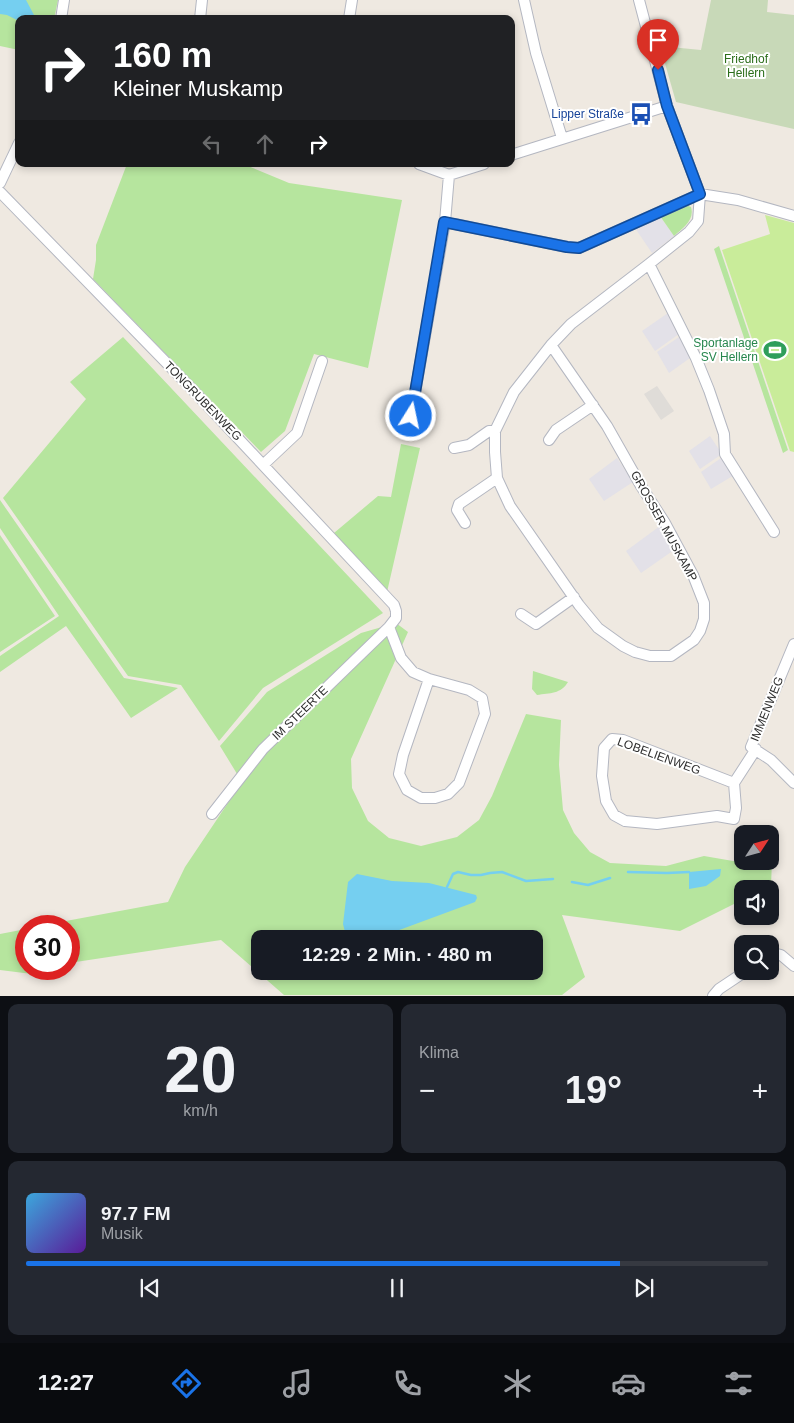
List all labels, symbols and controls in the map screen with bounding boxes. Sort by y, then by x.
pin [637,19,679,70]
icon: arrive [644,26,672,54]
icon: right [30,35,95,100]
text: 160 m [113,35,212,74]
park label: Friedhof Hellern [724,52,769,80]
text: Kleiner Muskamp [113,76,283,101]
bus stop icon: Lipper Straße [628,101,654,127]
place label: Lipper Straße [551,107,624,121]
icon: left [198,130,226,158]
icon: ahead [251,130,279,158]
icon: right [304,130,332,158]
place label: Sportanlage SV Hellern [693,336,758,364]
sports icon: Sportanlage SV Hellern [762,337,788,363]
street label: TONGRUBENWEG [161,358,245,444]
position arrow [384,389,436,441]
street label: GROSSER MUSKAMP [628,468,700,584]
street label: IMMENWEG [748,675,786,743]
street label: IM STEERTE [269,683,331,743]
street label: LOBELIENWEG [616,734,702,778]
north arrow [734,825,779,870]
map controls [734,825,779,980]
button: sound [734,880,779,925]
speed limit sign: 30 [15,915,80,980]
button: search [734,935,779,980]
text: 12:29 · 2 Min. · 480 m [302,944,492,965]
text: 20 [164,1033,237,1106]
text: Klima [419,1044,459,1061]
text: 19° [565,1069,622,1111]
text: − [419,1075,435,1106]
text: + [752,1075,768,1106]
text: km/h [183,1102,218,1119]
text: 97.7 FM [101,1203,171,1224]
text: Musik [101,1225,143,1242]
icon: previous [136,1274,164,1302]
icon: pause [383,1274,411,1302]
icon: next [630,1274,658,1302]
icon: directions [169,1366,204,1401]
icon: music [280,1366,315,1401]
icon: phone [390,1366,425,1401]
icon: climate [500,1366,535,1401]
icon: car [611,1366,646,1401]
icon: filters [721,1366,756,1401]
text: 12:27 [38,1370,94,1395]

